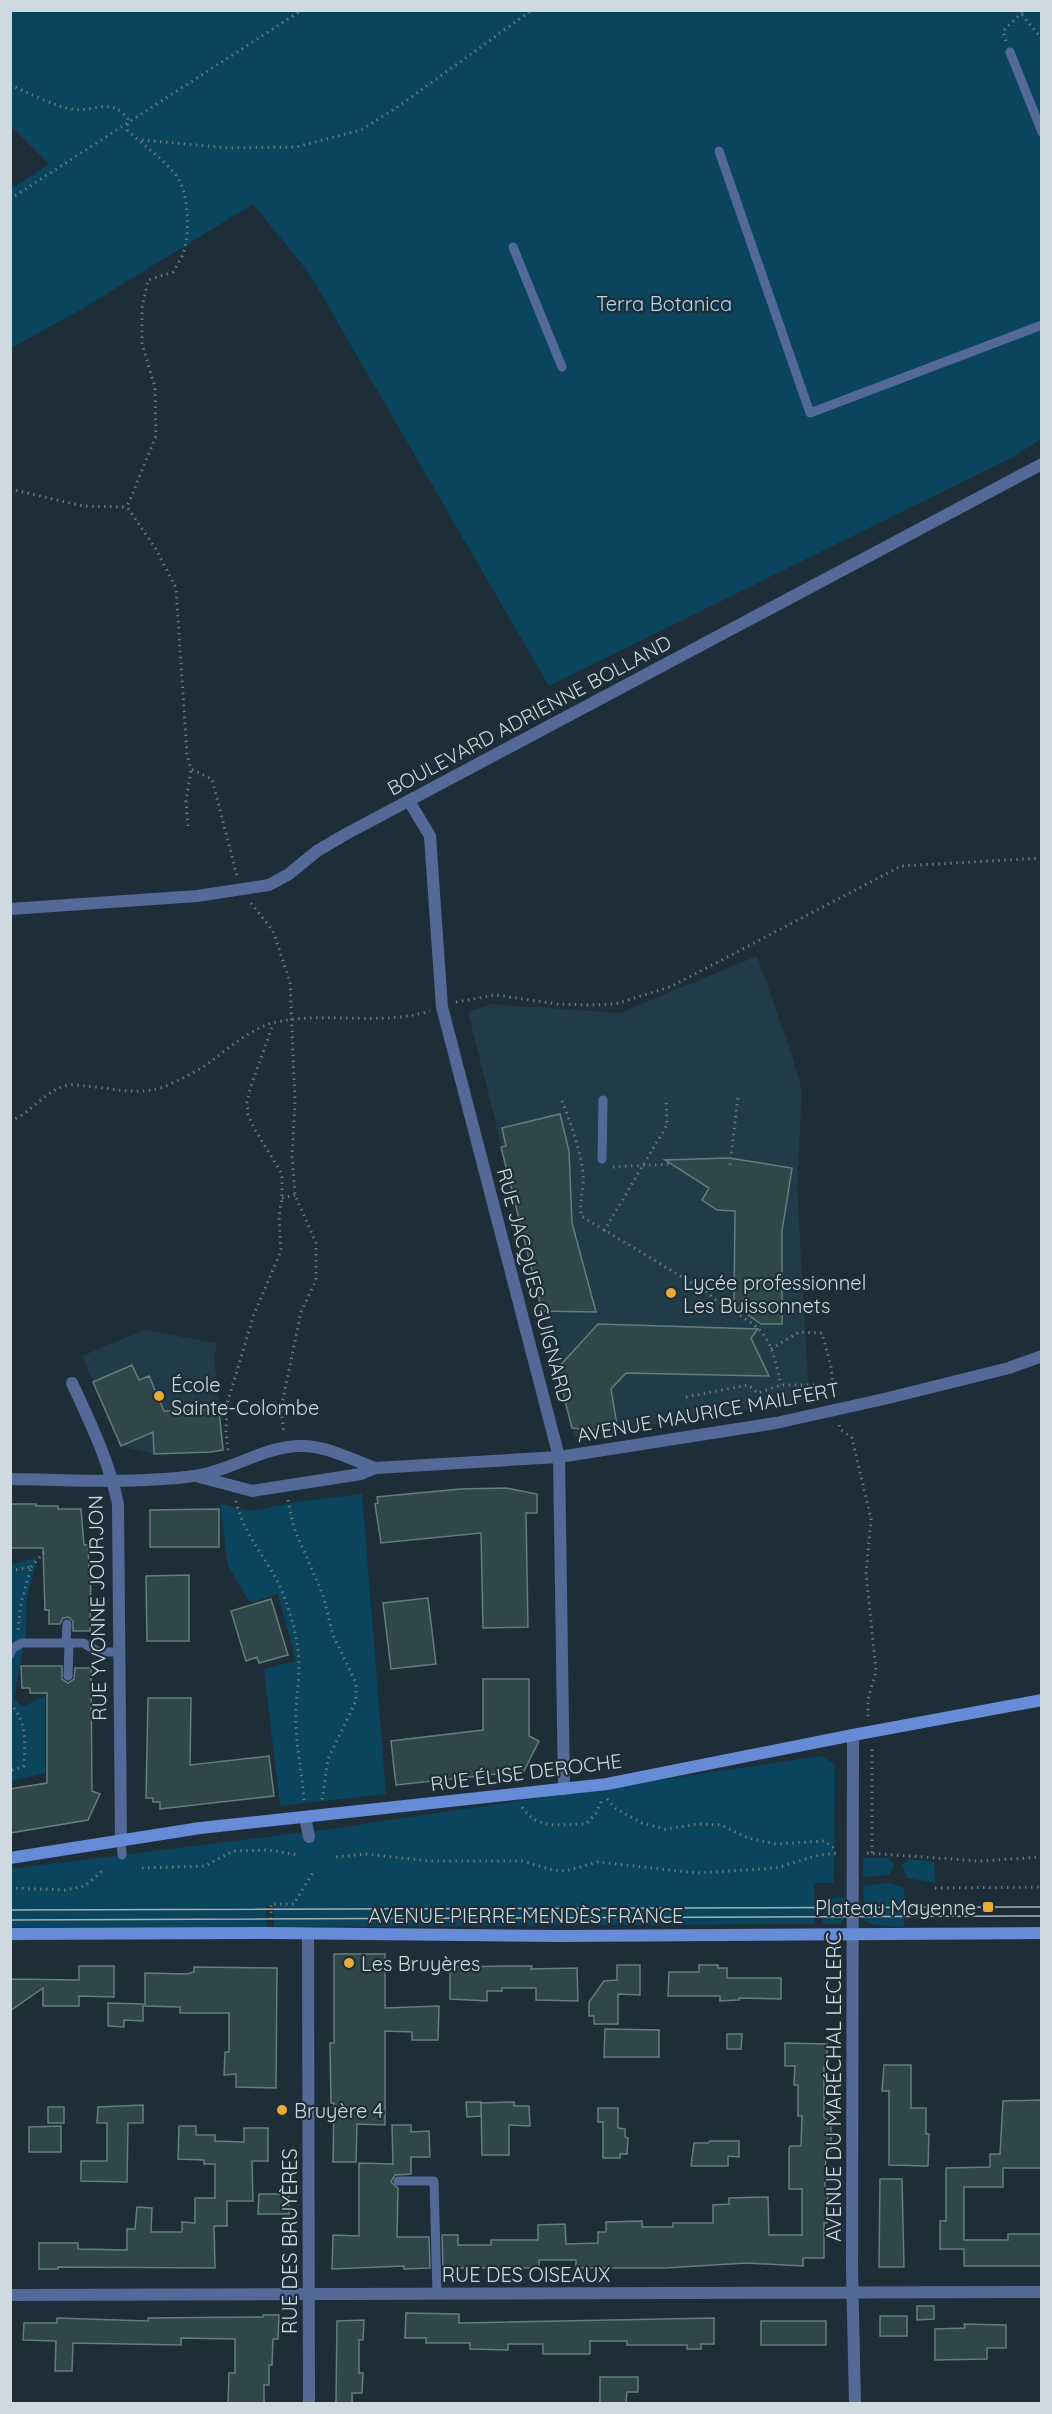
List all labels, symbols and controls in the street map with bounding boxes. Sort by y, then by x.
park label: Terra Botanica [596,291,732,316]
street label: BOULEVARD ADRIENNE BOLLAND [383,629,675,801]
street label: RUE JACQUES GUIGNARD [492,1165,578,1405]
place label: Lycée professionnel Les Buissonnets [683,1270,866,1318]
marker: Lycée professionnel Les Buissonnets [664,1286,678,1300]
place label: École Sainte-Colombe [171,1372,319,1420]
street label: AVENUE MAURICE MAILFERT [575,1377,841,1447]
marker: École Sainte-Colombe [152,1389,166,1403]
street label: RUE YVONNE JOURJON [83,1495,111,1721]
street label: RUE ÉLISE DEROCHE [429,1748,623,1796]
place label: Plateau Mayenne [815,1895,976,1920]
marker: Plateau Mayenne [981,1900,995,1914]
street label: AVENUE PIERRE MENDÈS FRANCE [369,1903,683,1928]
street label: AVENUE DU MARÉCHAL LECLERC [821,1932,846,2242]
place label: Les Bruyères [361,1951,480,1976]
marker: Les Bruyères [342,1956,356,1970]
place label: Bruyère 4 [294,2098,383,2123]
marker: Bruyère 4 [275,2103,289,2117]
street label: RUE DES BRUYÈRES [277,2148,302,2334]
street label: RUE DES OISEAUX [442,2262,610,2287]

